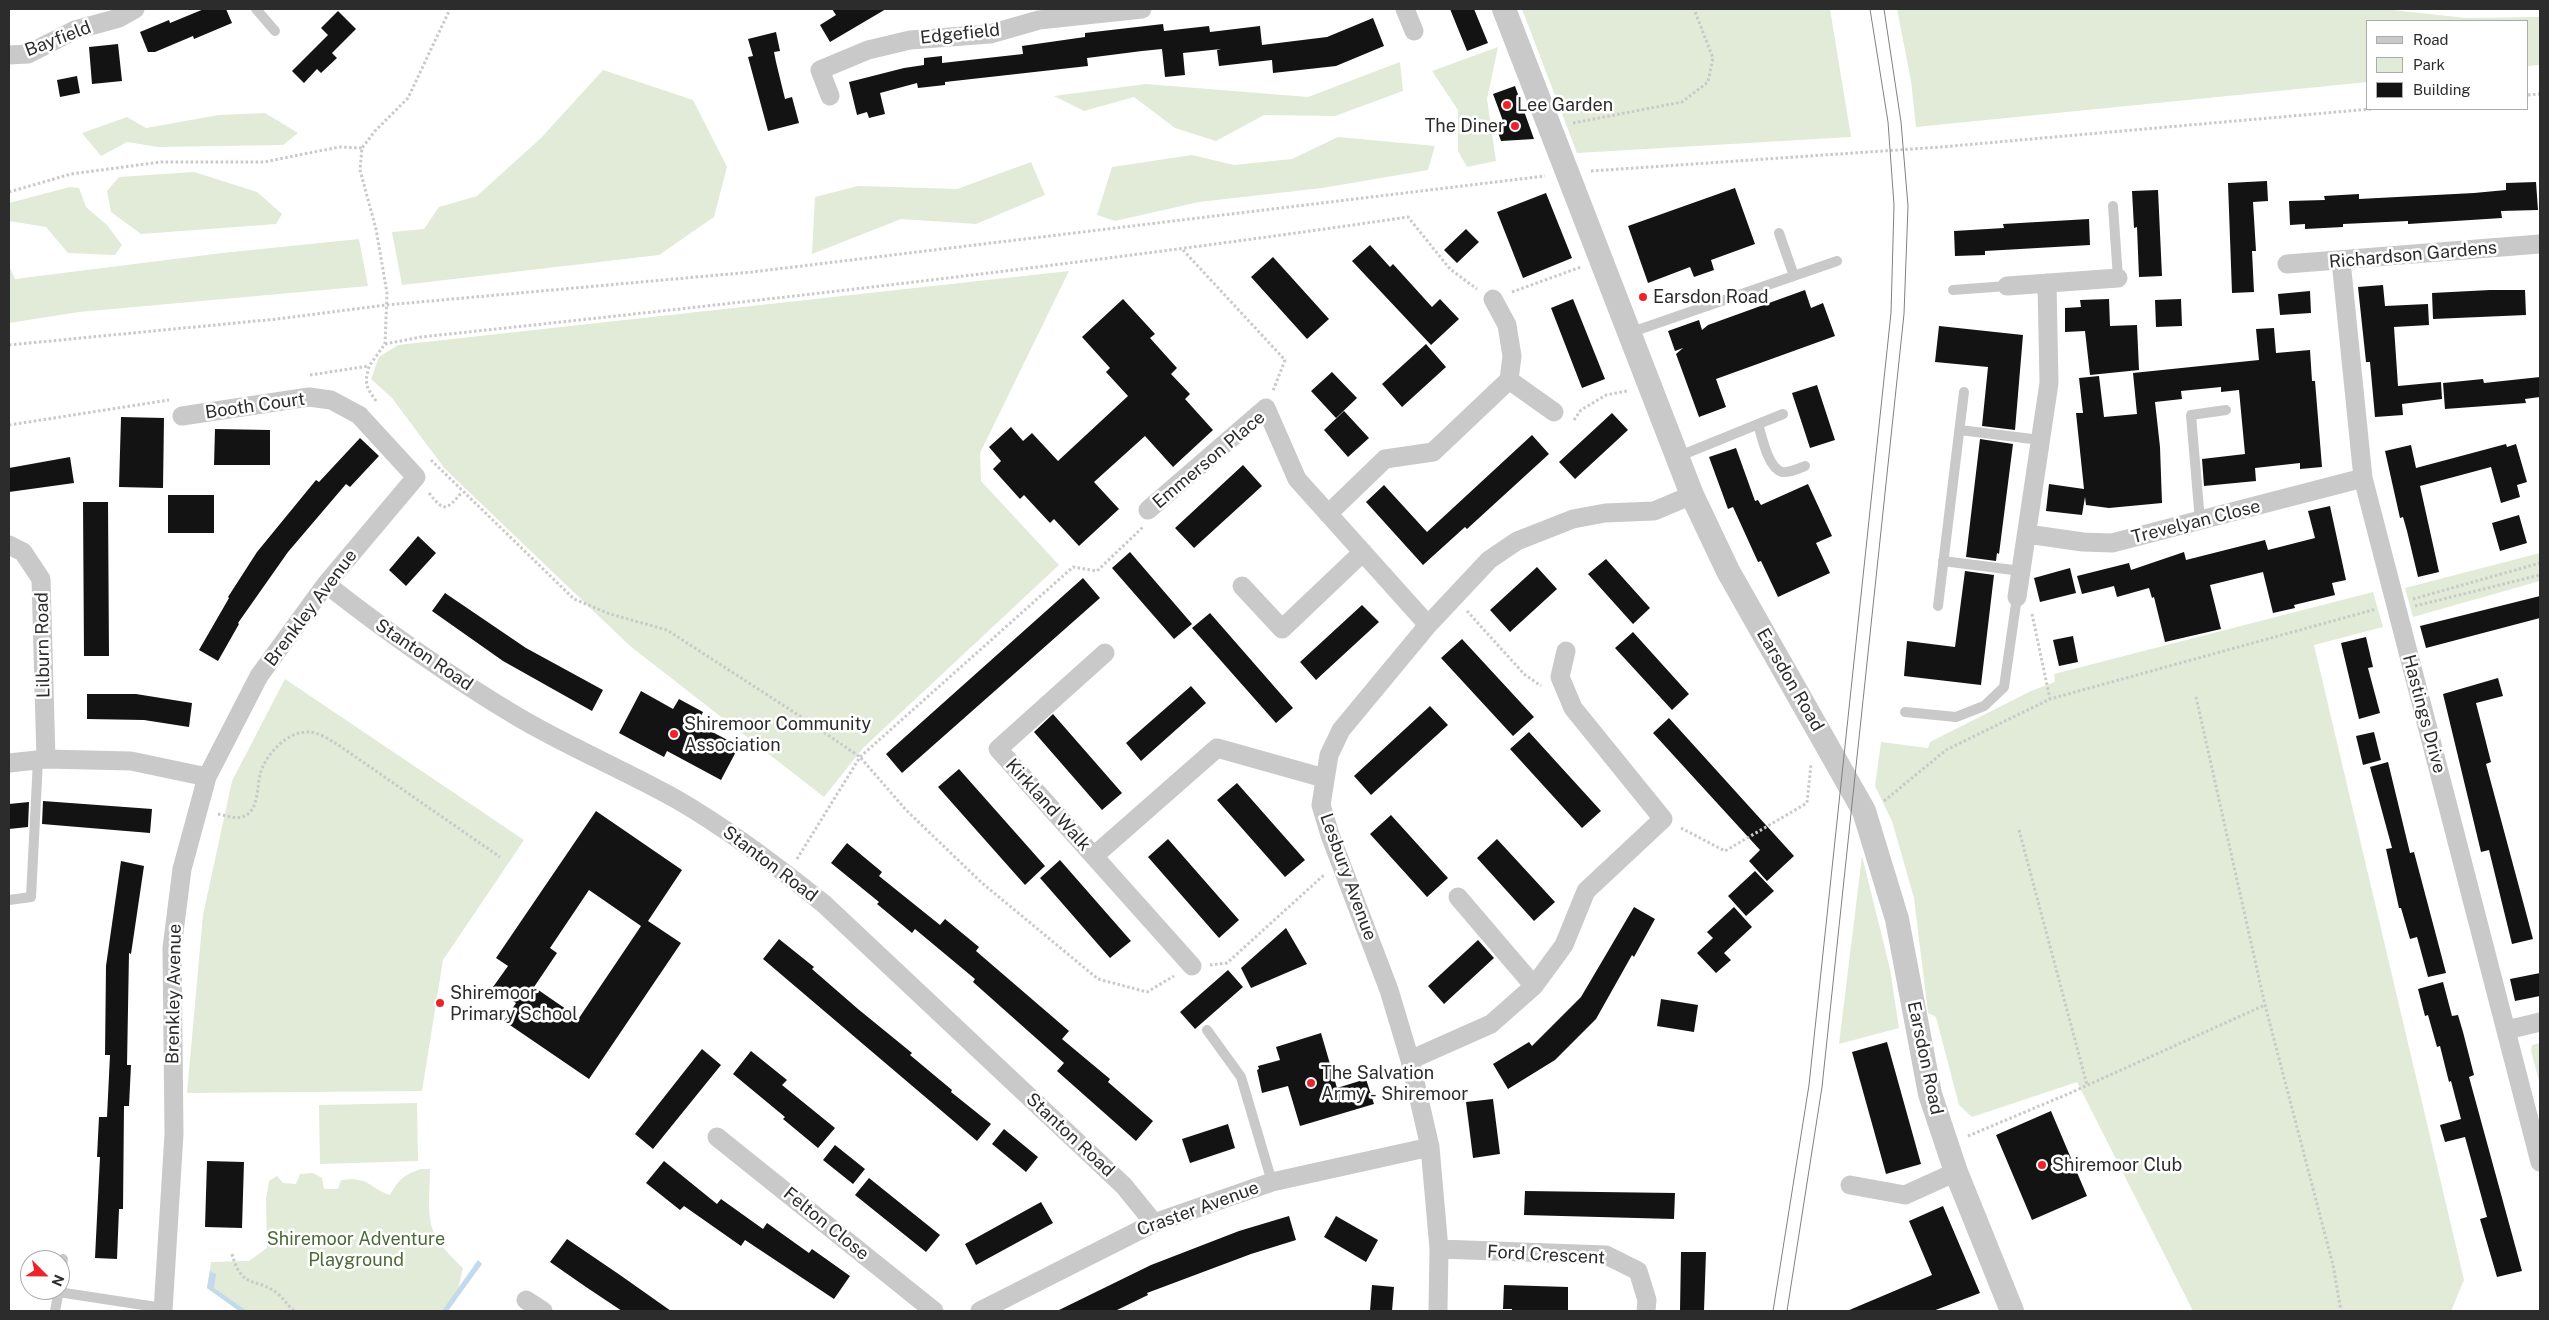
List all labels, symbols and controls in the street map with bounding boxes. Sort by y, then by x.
street label: Bayfield [22,17,94,61]
street label: Edgefield [919,19,1001,49]
legend [2366,20,2529,110]
text: Road [2413,31,2449,48]
text: Park [2413,56,2445,73]
text: Building [2413,81,2471,98]
place label: Lee Garden [1517,94,1613,116]
marker: Lee Garden [1501,99,1513,111]
place label: The Diner [1425,115,1505,137]
marker: The Diner [1509,120,1521,132]
street label: Richardson Gardens [2328,237,2498,273]
place label: Earsdon Road [1653,286,1768,308]
marker: Earsdon Road [1637,291,1649,303]
street label: Booth Court [204,388,306,424]
street label: Emmerson Place [1148,407,1270,513]
street label: Trevelyan Close [2129,496,2263,548]
street label: Brenkley Avenue [260,545,362,671]
street label: Lilburn Road [31,592,55,698]
street label: Stanton Road [371,614,477,696]
street label: Earsdon Road [1752,625,1828,735]
street label: Hastings Drive [2398,652,2450,776]
place label: Shiremoor Community Association [684,713,871,756]
marker: Shiremoor Community Association [668,728,680,740]
street label: Kirkland Walk [1001,754,1095,856]
street label: Lesbury Avenue [1315,811,1381,943]
street label: Stanton Road [718,821,822,907]
street label: Brenkley Avenue [162,924,186,1064]
place label: Shiremoor Primary School [450,982,578,1024]
marker: Shiremoor Primary School [434,997,446,1009]
street label: Earsdon Road [1902,999,1948,1117]
place label: The Salvation Army - Shiremoor [1321,1062,1468,1104]
marker: The Salvation Army - Shiremoor [1305,1077,1317,1089]
street label: Stanton Road [1021,1089,1119,1181]
place label: Shiremoor Club [2052,1154,2182,1176]
marker: Shiremoor Club [2036,1159,2048,1171]
street label: Craster Avenue [1134,1177,1262,1241]
street label: Felton Close [779,1183,873,1265]
park label: Shiremoor Adventure Playground [267,1228,445,1270]
street label: Ford Crescent [1486,1241,1606,1269]
north arrow [20,1250,70,1300]
text: N [48,1272,67,1289]

